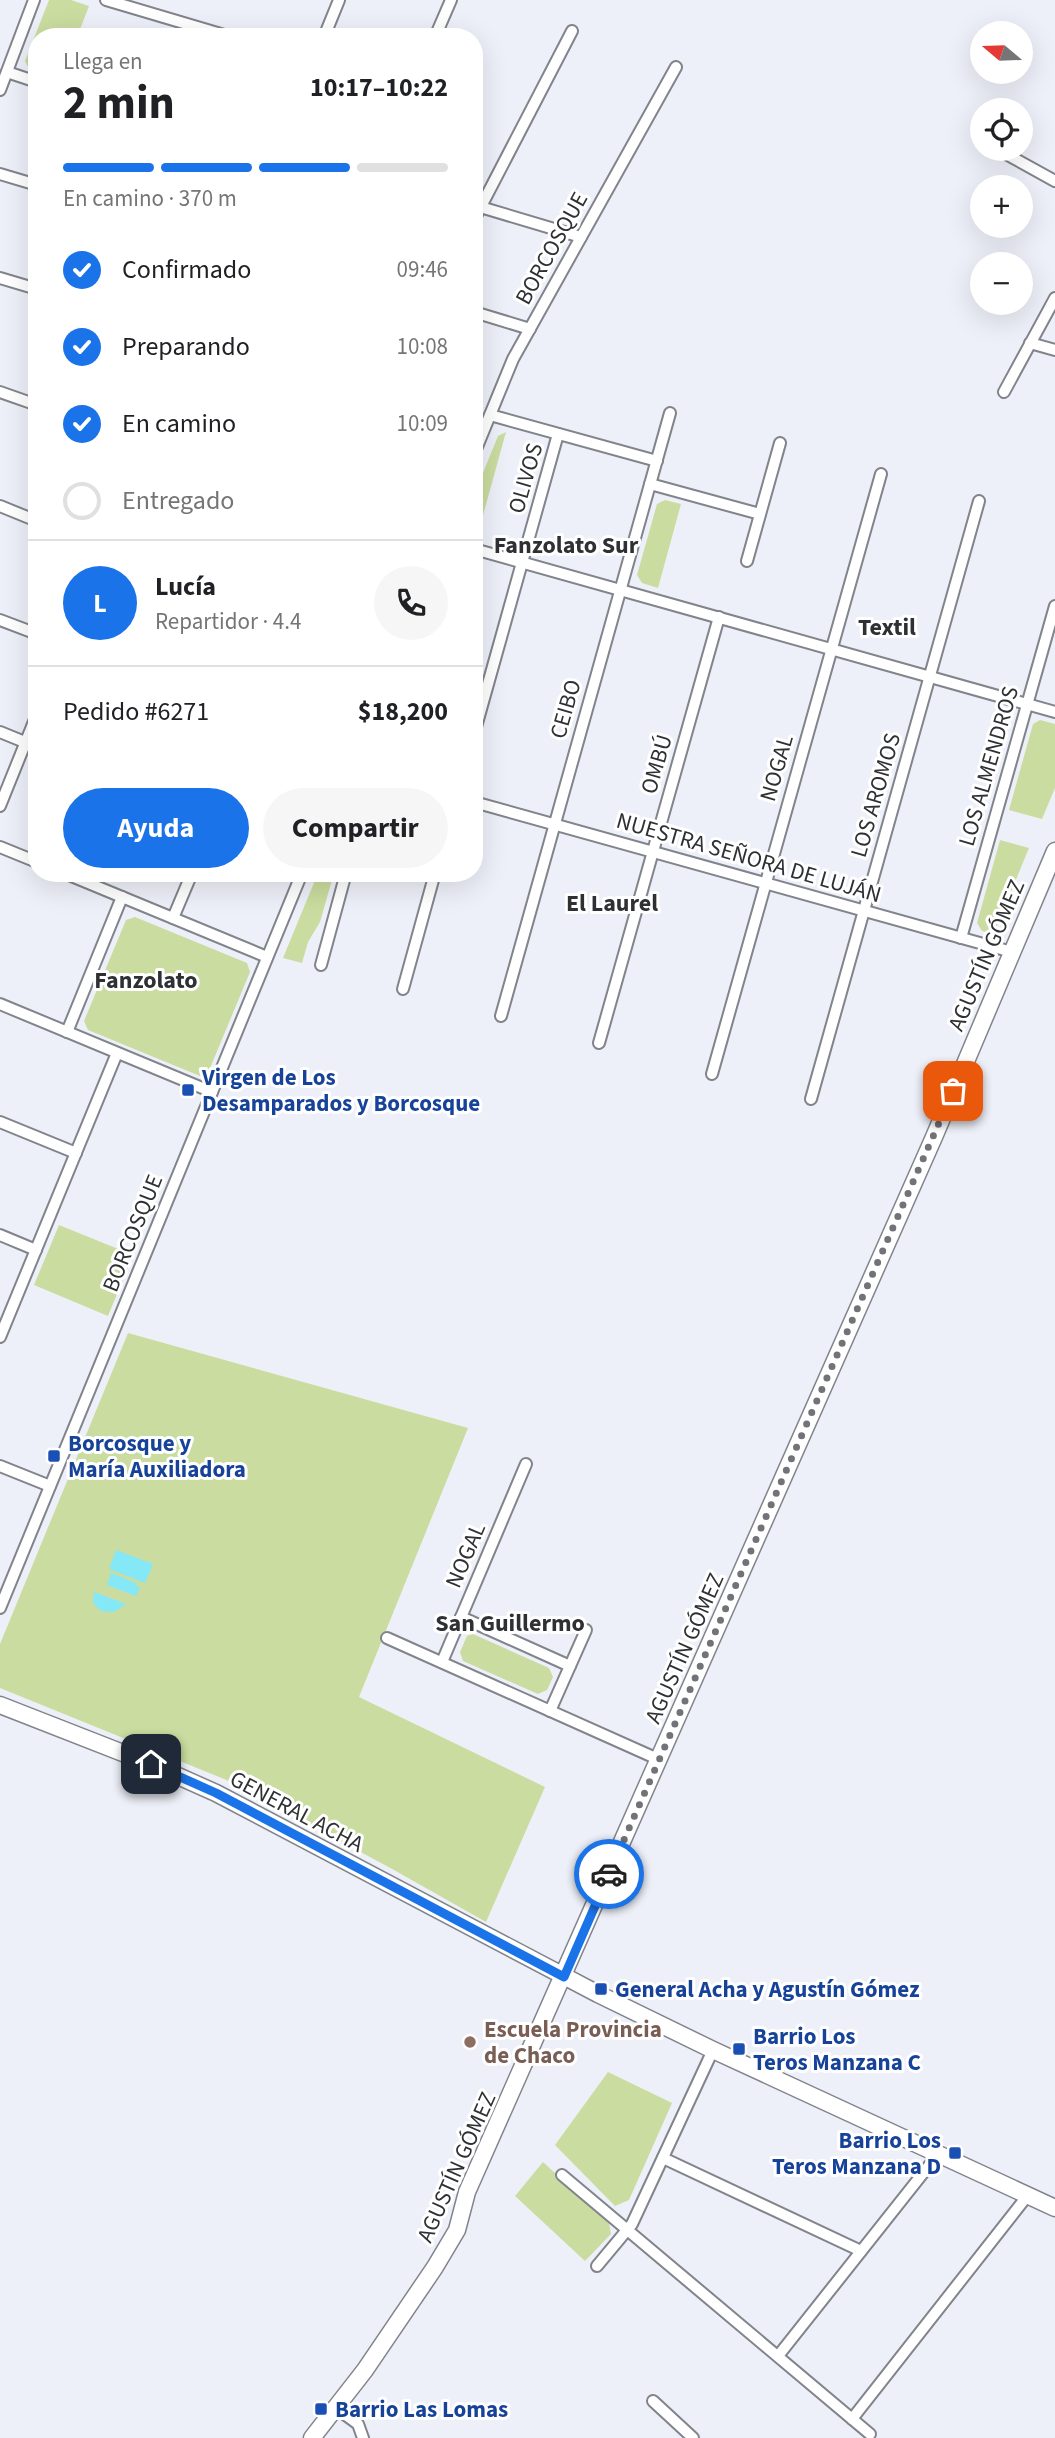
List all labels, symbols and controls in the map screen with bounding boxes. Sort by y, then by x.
north arrow [970,21,1032,84]
map controls [970,21,1033,315]
text: Llega en [63,45,143,78]
text: 10:17–10:22 [310,69,448,106]
text: 2 min [63,71,175,136]
button: locate [970,98,1033,161]
button: + [970,175,1033,238]
text: En camino · 370 m [63,182,237,215]
street label: BORCOSQUE [507,186,596,311]
icon: check [63,251,101,289]
text: Confirmado [122,251,251,288]
button: − [970,252,1033,315]
text: 09:46 [397,253,448,286]
icon: check [63,328,101,366]
text: Preparando [122,328,250,365]
text: 10:08 [397,330,448,363]
icon: check [63,405,101,443]
text: En camino [122,405,236,442]
text: 10:09 [397,407,448,440]
street label: OLIVOS [500,439,551,517]
text: Entregado [122,482,234,519]
district label: Fanzolato Sur [494,528,639,563]
button: phone [374,566,448,640]
text: Lucía [155,568,216,605]
text: L [93,585,107,622]
text: Repartidor · 4.4 [155,605,301,638]
district label: Textil [858,610,916,645]
street label: CEIBO [541,676,590,743]
street label: LOS ALMENDROS [950,682,1027,850]
text: Pedido #6271 [63,693,209,730]
text: $18,200 [358,693,448,730]
street label: LOS AROMOS [842,729,909,861]
street label: OMBÚ [632,731,681,798]
street label: NOGAL [751,731,802,805]
button: Ayuda [63,788,249,868]
button: Compartir [263,788,448,868]
street label: NUESTRA SEÑORA DE LUJÁN [612,804,885,911]
street label: AGUSTÍN GÓMEZ [940,874,1033,1036]
district label: El Laurel [566,886,658,921]
district label: Fanzolato [94,963,198,998]
place label: Virgen de Los Desamparados y Borcosque [201,1061,480,1120]
pin [923,1061,983,1121]
icon: bag [934,1072,972,1110]
marker: Virgen de Los Desamparados y Borcosque [180,1082,196,1098]
street label: BORCOSQUE [94,1169,171,1297]
place label: Borcosque y María Auxiliadora [68,1427,246,1486]
marker: Borcosque y María Auxiliadora [46,1448,62,1464]
street label: NOGAL [437,1517,494,1593]
street label: AGUSTÍN GÓMEZ [637,1568,732,1729]
district label: San Guillermo [435,1606,585,1641]
pin [121,1734,181,1794]
icon: home [132,1745,170,1783]
street label: GENERAL ACHA [224,1762,370,1861]
courier [574,1839,644,1909]
icon: car [590,1855,628,1893]
place label: General Acha y Agustín Gómez [615,1973,920,2006]
marker: General Acha y Agustín Gómez [593,1981,609,1997]
place label: Escuela Provincia de Chaco [484,2013,662,2072]
place label: Barrio Los Teros Manzana C [753,2020,921,2079]
marker: Escuela Provincia de Chaco [462,2034,478,2050]
marker: Barrio Los Teros Manzana C [731,2041,747,2057]
street label: AGUSTÍN GÓMEZ [409,2087,504,2248]
place label: Barrio Los Teros Manzana D [772,2124,941,2183]
marker: Barrio Los Teros Manzana D [947,2145,963,2161]
place label: Barrio Las Lomas [335,2393,508,2426]
marker: Barrio Las Lomas [313,2401,329,2417]

